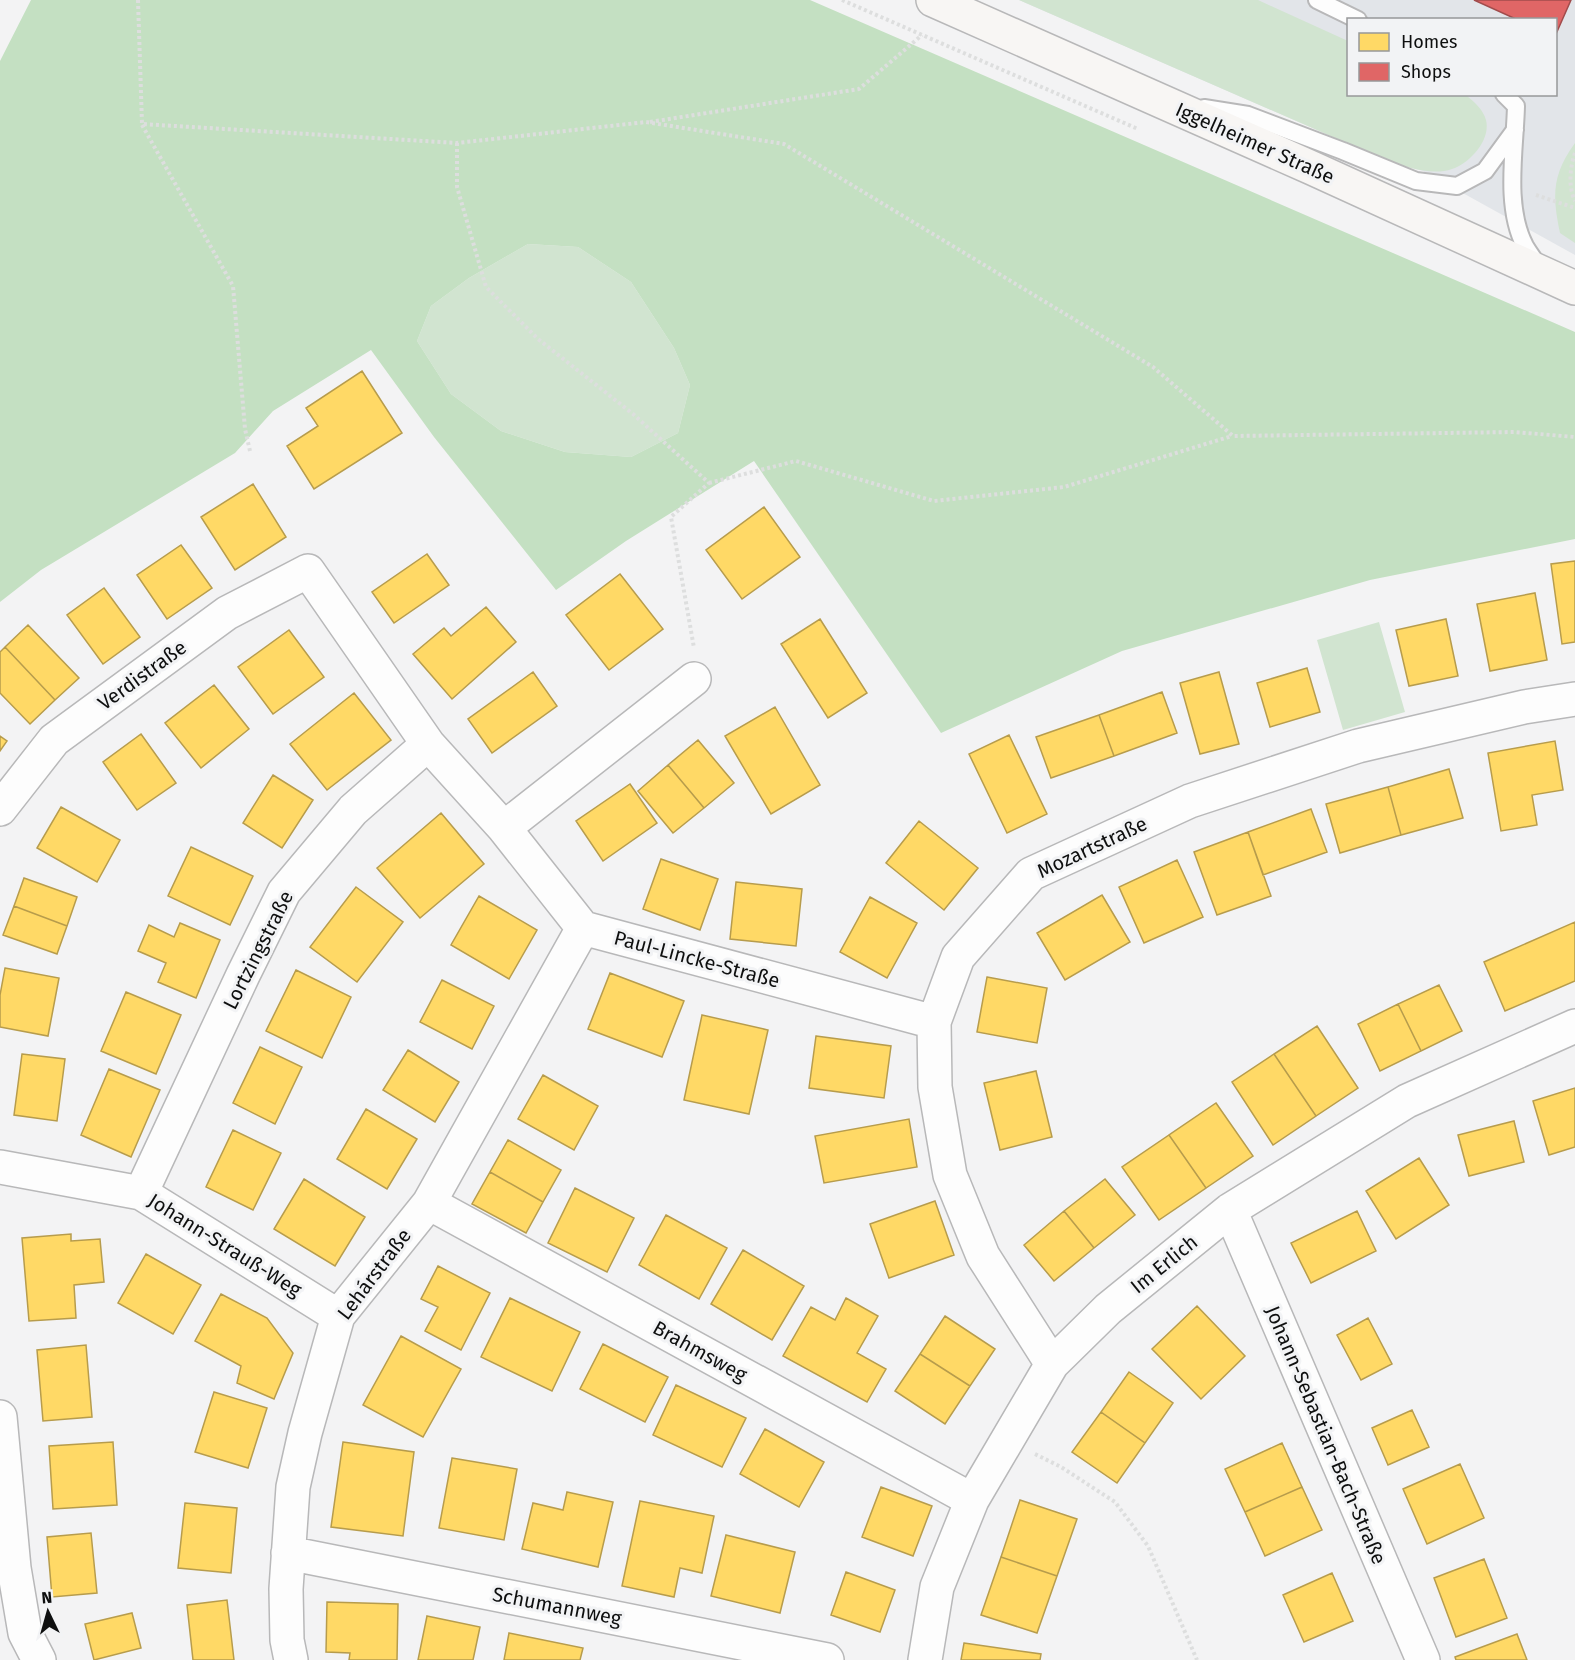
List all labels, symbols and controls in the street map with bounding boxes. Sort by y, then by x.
legend [1347,18,1557,96]
text: Homes [1401,31,1457,53]
text: Shops [1401,61,1451,83]
street label: Iggelheimer Straße [1172,97,1338,189]
street label: Verdistraße [93,635,191,715]
street label: Mozartstraße [1033,811,1151,883]
street label: Lortzingstraße [218,887,298,1013]
street label: Paul-Lincke-Straße [611,925,783,993]
street label: Johann-Strauß-Weg [144,1188,307,1302]
street label: Lehárstraße [332,1224,416,1324]
street label: Im Erlich [1126,1230,1202,1298]
street label: Johann-Sebastian-Bach-Straße [1261,1302,1391,1568]
street label: Brahmsweg [649,1315,752,1387]
north arrow [18,1582,78,1642]
street label: Schumannweg [490,1582,624,1630]
text: N [41,1588,53,1607]

